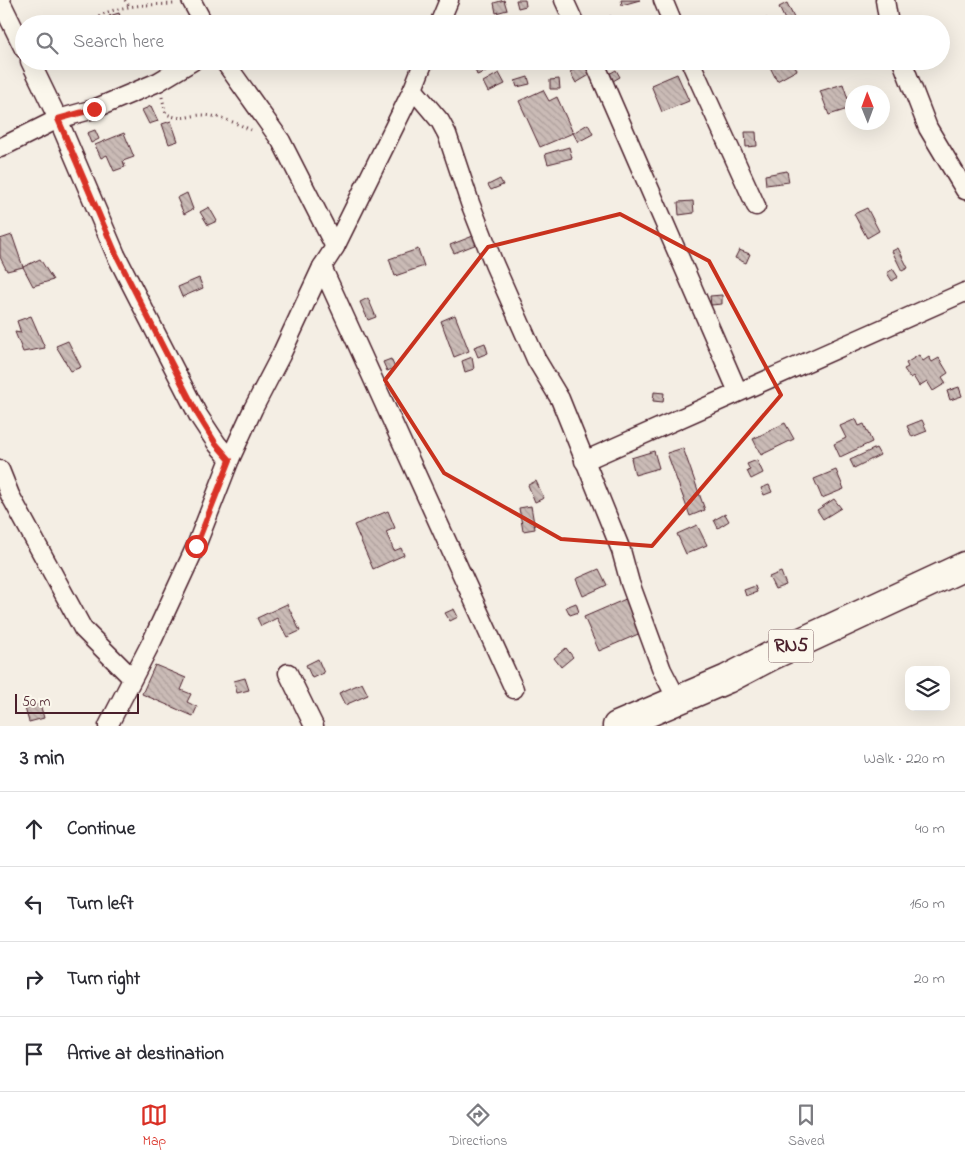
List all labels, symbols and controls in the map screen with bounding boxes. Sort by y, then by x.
search box [15,15,950,70]
icon: search [33,29,61,57]
text: Search here [73,29,164,56]
north arrow [845,85,890,130]
route end [83,98,106,121]
route start [185,535,208,558]
road number: RN5 [768,630,814,662]
map controls [905,666,950,711]
button: layers [905,666,950,711]
scale bar [15,691,139,714]
text: 50 m [22,692,50,713]
text: 3 min [20,744,64,774]
text: Walk · 220 m [864,747,945,771]
icon: ahead [20,815,48,843]
text: Continue [67,816,135,843]
text: 40 m [915,817,945,841]
icon: left [20,890,48,918]
text: Turn left [67,891,134,918]
text: 160 m [910,892,945,916]
icon: right [20,965,48,993]
text: Turn right [67,966,140,993]
text: 20 m [914,967,945,991]
icon: arrive [20,1040,48,1068]
text: Arrive at destination [67,1041,224,1068]
tab: Map [140,1101,168,1152]
tab: Directions [449,1101,507,1152]
tab: Saved [788,1101,825,1152]

